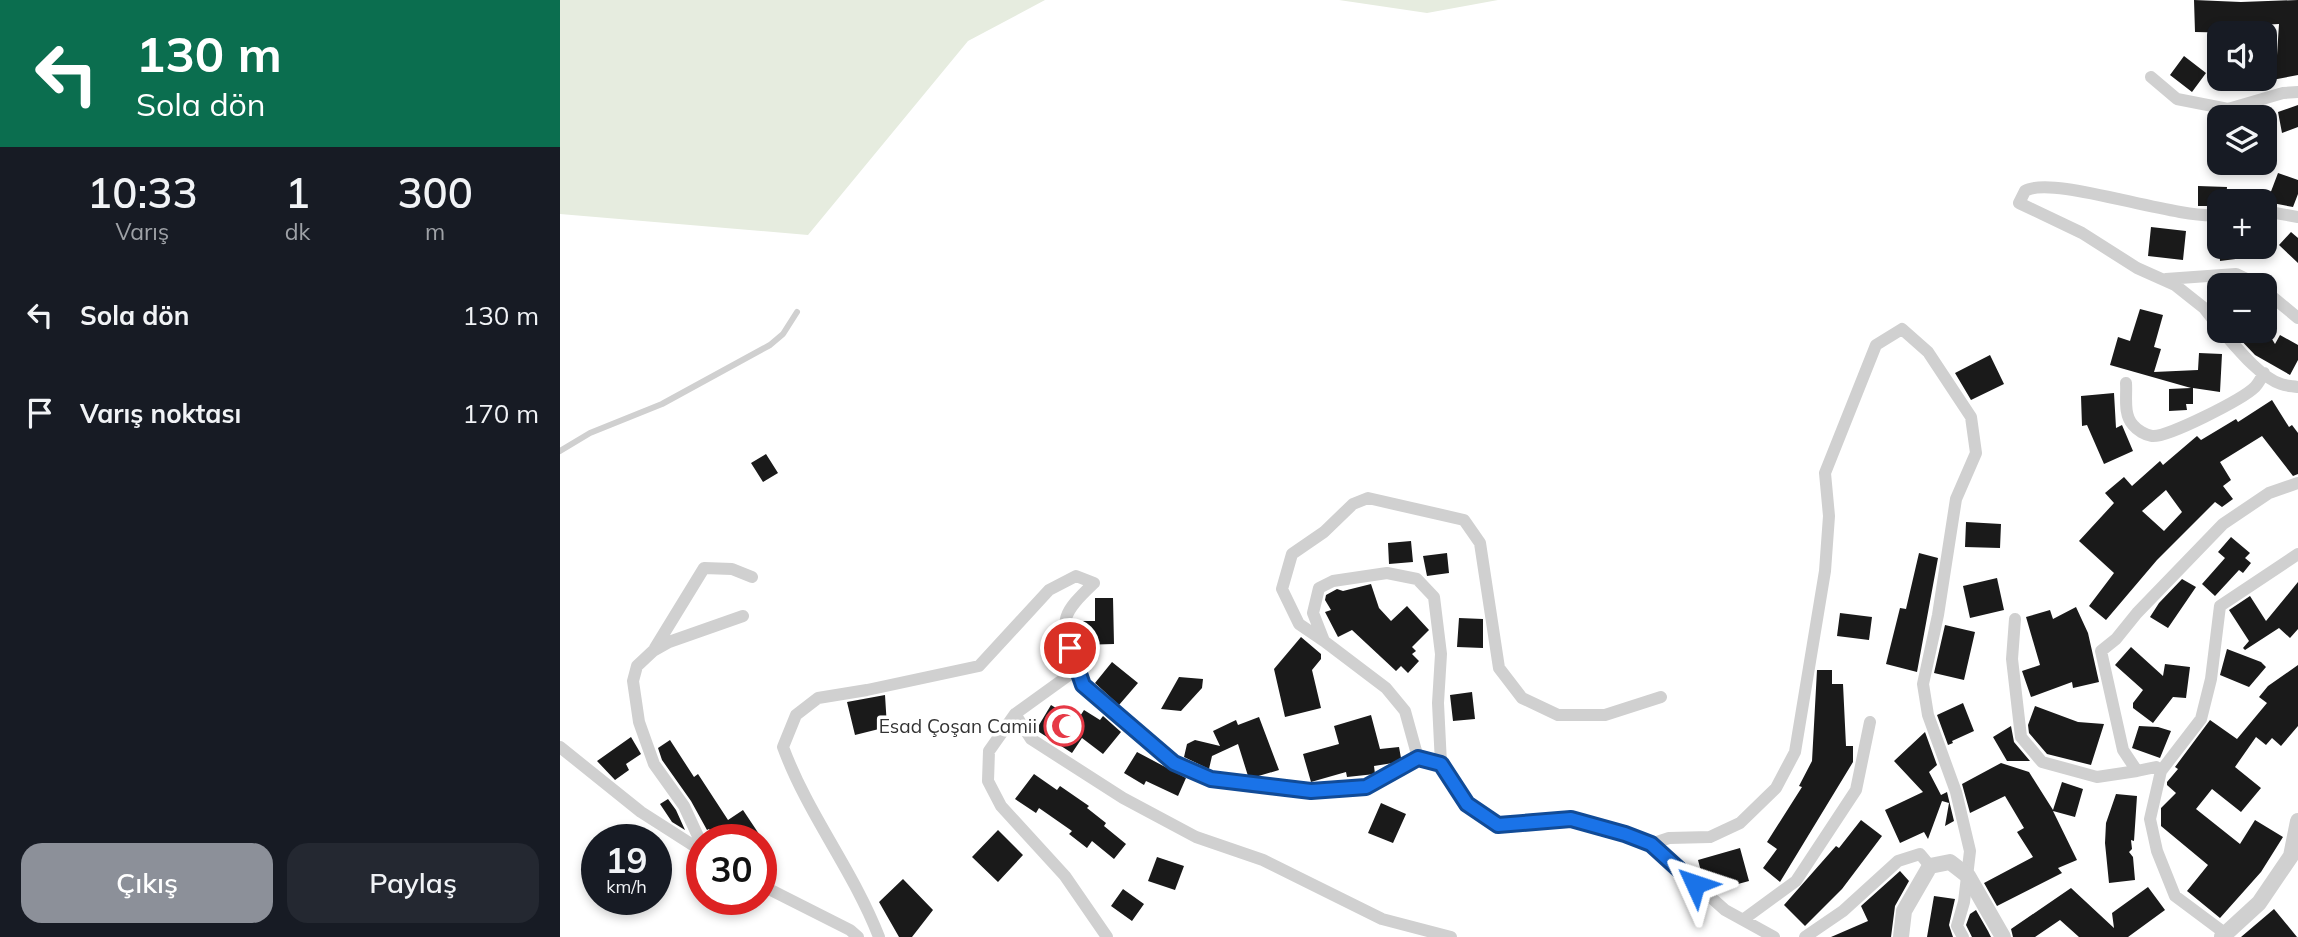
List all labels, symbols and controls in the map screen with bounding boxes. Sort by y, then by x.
map controls [2207,21,2277,343]
button: sound [2207,21,2277,91]
text: 130 m [136,23,282,84]
icon: left [21,28,112,119]
text: Sola dön [136,84,266,124]
button: layers [2207,105,2277,175]
text: 10:33 [87,166,198,219]
text: 1 [285,166,310,219]
text: 300 [397,166,473,219]
button: + [2207,189,2277,259]
text: Varış [115,217,169,246]
text: dk [285,217,310,246]
text: m [425,217,445,246]
button: − [2207,273,2277,343]
icon: left [21,296,59,334]
text: Sola dön [80,299,189,332]
text: 130 m [463,299,539,332]
icon: arrive [21,394,59,432]
text: Varış noktası [80,397,241,430]
text: 170 m [463,397,539,430]
pin [1040,618,1100,678]
icon: arrive [1051,629,1089,667]
mosque icon: Esad Çoşan Camii [1043,705,1085,747]
place label: Esad Çoşan Camii [879,714,1037,738]
speed limit sign: 30 [686,824,777,915]
text: 19 [605,838,648,882]
button: Çıkış [21,843,273,923]
button: Paylaş [287,843,539,923]
position arrow [1658,847,1732,921]
text: km/h [606,875,647,898]

